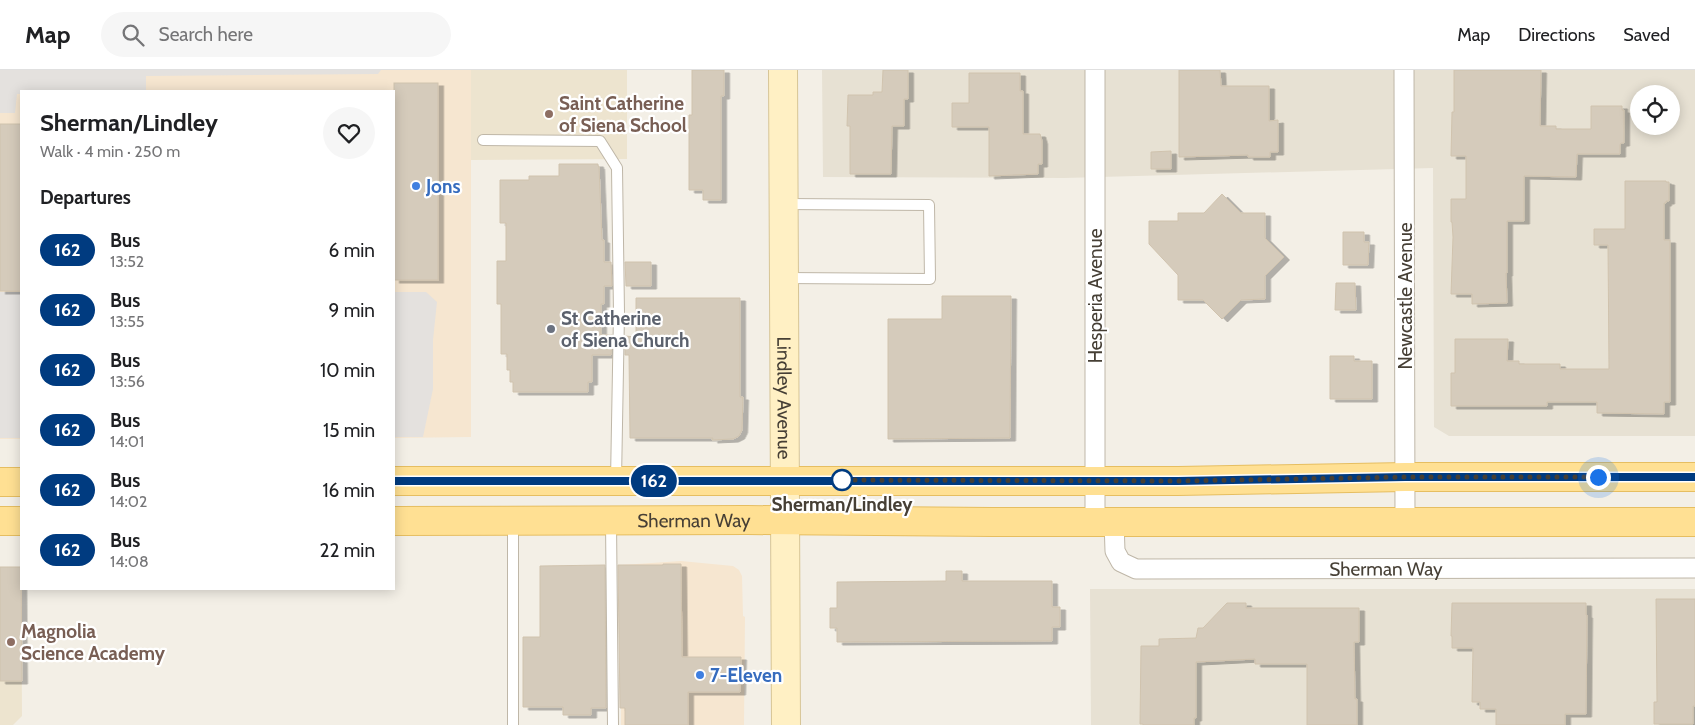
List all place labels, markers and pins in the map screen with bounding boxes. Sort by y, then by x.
place label: Saint Catherine of Siena School [559,92,687,137]
marker: Saint Catherine of Siena School [543,108,555,120]
place label: Jons [425,175,460,198]
marker: Jons [410,180,422,192]
place label: St Catherine of Siena Church [561,307,690,352]
marker: St Catherine of Siena Church [545,323,557,335]
marker: Sherman/Lindley [831,469,853,491]
place label: Sherman/Lindley [772,493,913,516]
place label: Magnolia Science Academy [21,620,166,665]
marker: Magnolia Science Academy [5,636,17,648]
place label: 7-Eleven [710,664,782,687]
marker: 7-Eleven [694,669,706,681]

